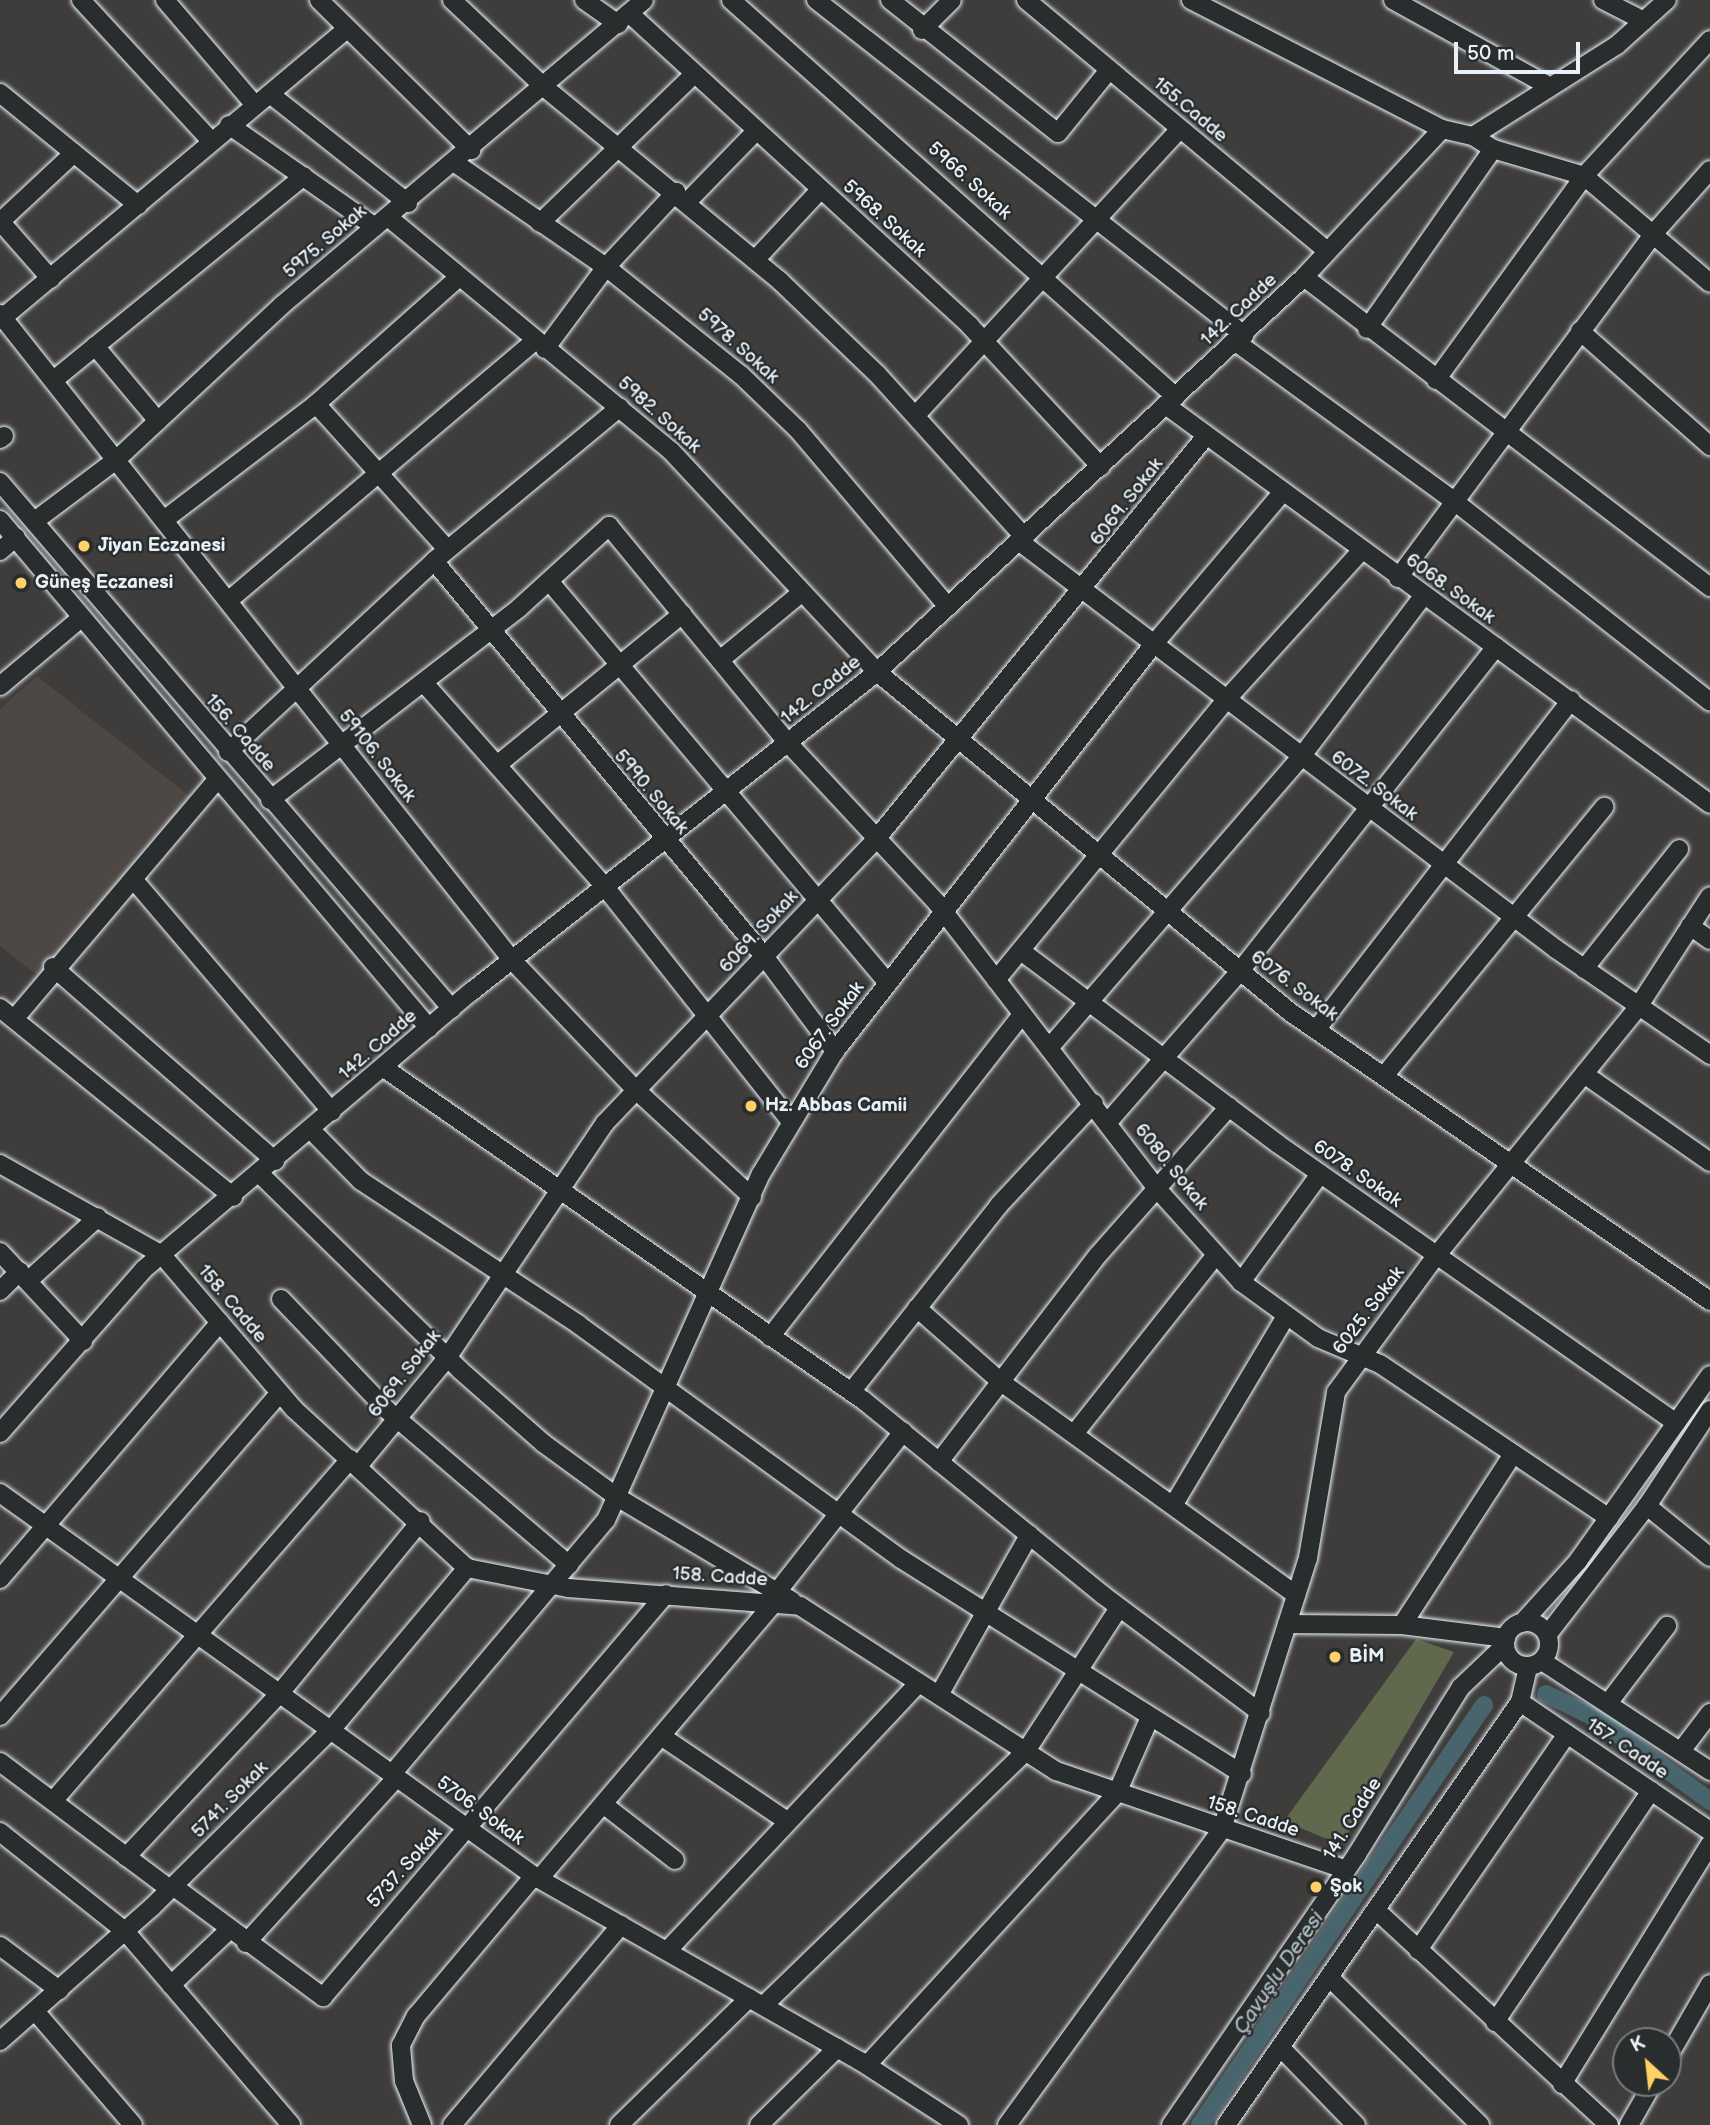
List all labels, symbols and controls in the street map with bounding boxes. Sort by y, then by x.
scale bar [1458,28,1584,72]
text: 50 m [1467,41,1514,66]
street label: 155.Cadde [1148,72,1232,148]
street label: 5966. Sokak [922,137,1016,225]
street label: 5968. Sokak [837,175,931,263]
street label: 5975. Sokak [279,200,371,284]
street label: 142. Cadde [1196,269,1282,351]
street label: 5978. Sokak [692,303,784,389]
street label: 5982. Sokak [613,372,705,458]
street label: 6069. Sokak [1086,453,1168,551]
place label: Jiyan Eczanesi [98,535,225,557]
marker: Jiyan Eczanesi [76,538,92,554]
street label: 6068. Sokak [1401,549,1499,629]
place label: Güneş Eczanesi [35,572,173,594]
marker: Güneş Eczanesi [13,575,29,591]
street label: 142. Cadde [776,651,866,729]
street label: 156. Cadde [200,689,280,777]
street label: 59106. Sokak [333,705,421,807]
street label: 5990. Sokak [609,745,693,839]
street label: 6072. Sokak [1326,746,1422,826]
street label: 6069. Sokak [715,886,803,978]
street label: 6076. Sokak [1246,946,1342,1026]
street label: 6067. Sokak [790,977,870,1075]
street label: 142. Cadde [334,1005,422,1085]
place label: Hz. Abbas Camii [765,1095,907,1117]
marker: Hz. Abbas Camii [743,1098,759,1114]
street label: 6080. Sokak [1129,1119,1213,1215]
street label: 6078. Sokak [1308,1135,1406,1213]
street label: 158. Cadde [193,1260,271,1348]
street label: 6025. Sokak [1328,1262,1410,1360]
street label: 6069. Sokak [364,1325,446,1423]
street label: 158. Cadde [672,1562,768,1592]
place label: BİM [1349,1646,1384,1668]
marker: BİM [1327,1649,1343,1665]
street label: 157. Cadde [1582,1713,1672,1785]
street label: 5741. Sokak [187,1757,273,1843]
street label: 5706. Sokak [432,1771,528,1851]
street label: 141. Cadde [1319,1774,1387,1864]
street label: 158. Cadde [1204,1791,1302,1843]
street label: 5737. Sokak [363,1823,447,1913]
place label: Şok [1330,1876,1362,1898]
marker: Şok [1308,1879,1324,1895]
water label: Çavuşlu Deresi [1229,1907,1329,2039]
north arrow [1612,2027,1682,2097]
text: K [1627,2031,1649,2058]

